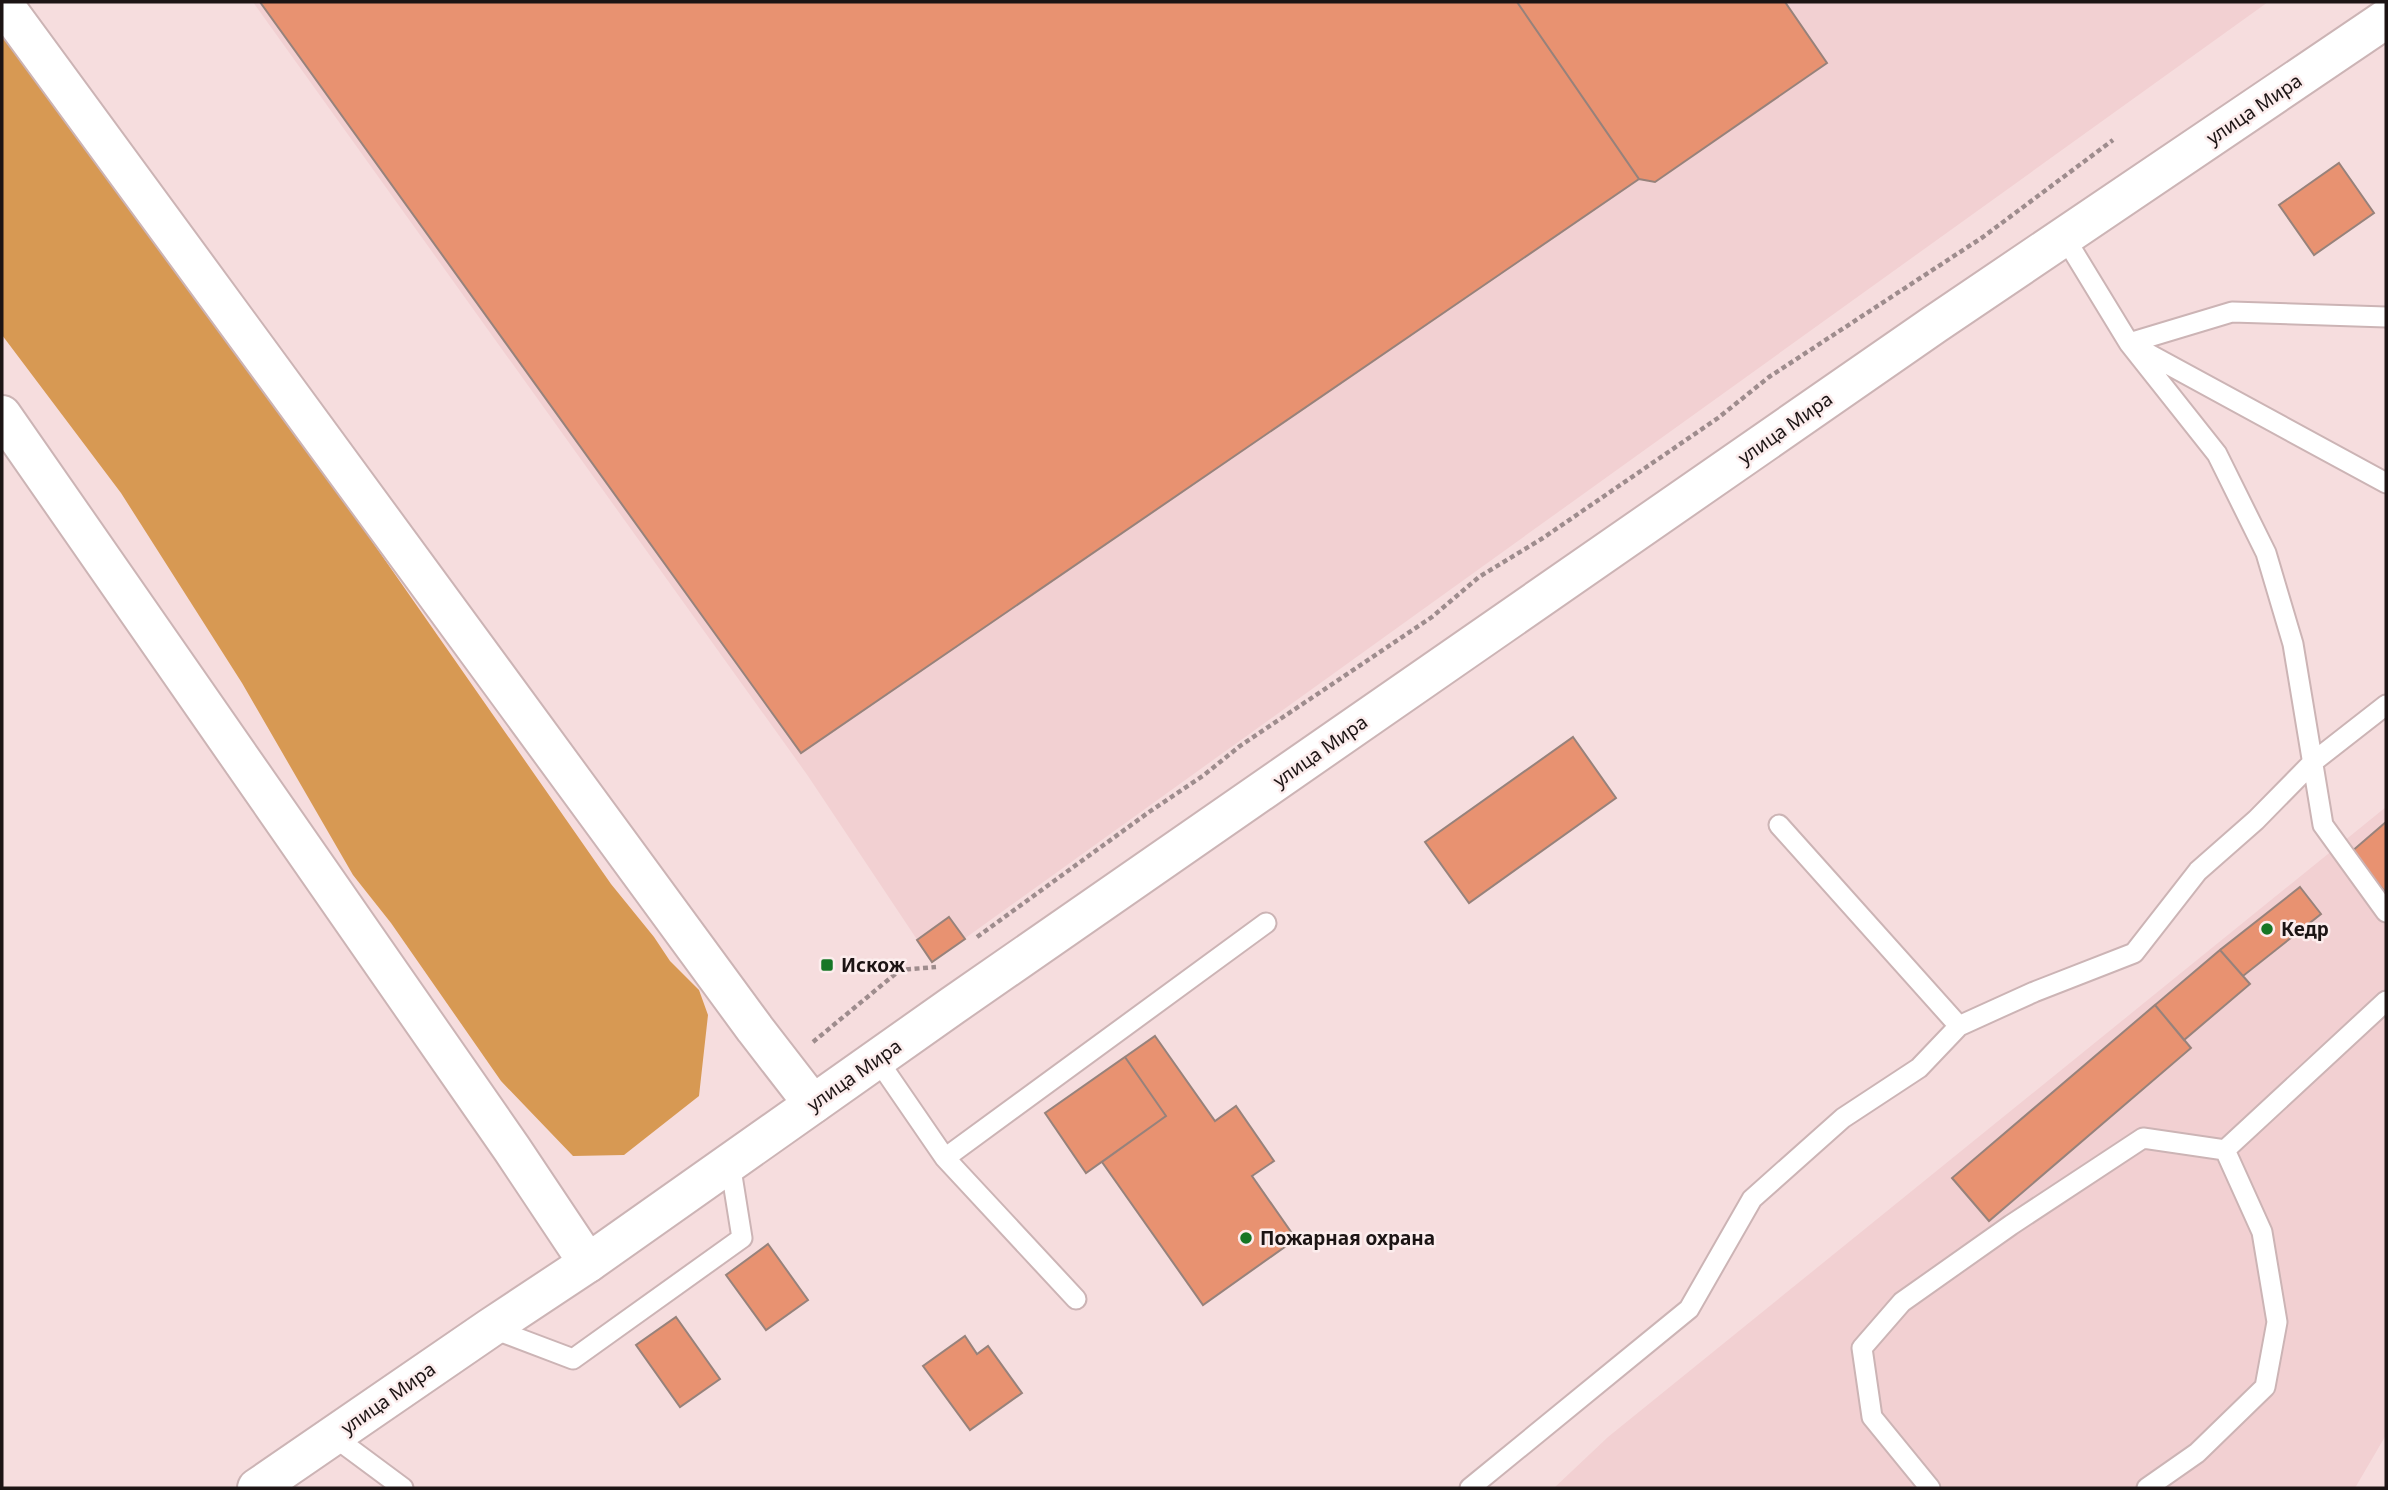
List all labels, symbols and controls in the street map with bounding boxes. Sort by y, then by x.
street label: улица Мира [2201,67,2307,151]
street label: улица Мира [1733,386,1837,470]
street label: улица Мира [1268,709,1372,793]
place label: Кедр [2281,916,2329,942]
marker: Кедр [2259,921,2275,937]
place label: Искож [841,952,906,978]
marker: Искож [819,957,835,973]
street label: улица Мира [802,1033,906,1117]
place label: Пожарная охрана [1260,1225,1435,1251]
marker: Пожарная охрана [1238,1230,1254,1246]
street label: улица Мира [336,1356,440,1440]

